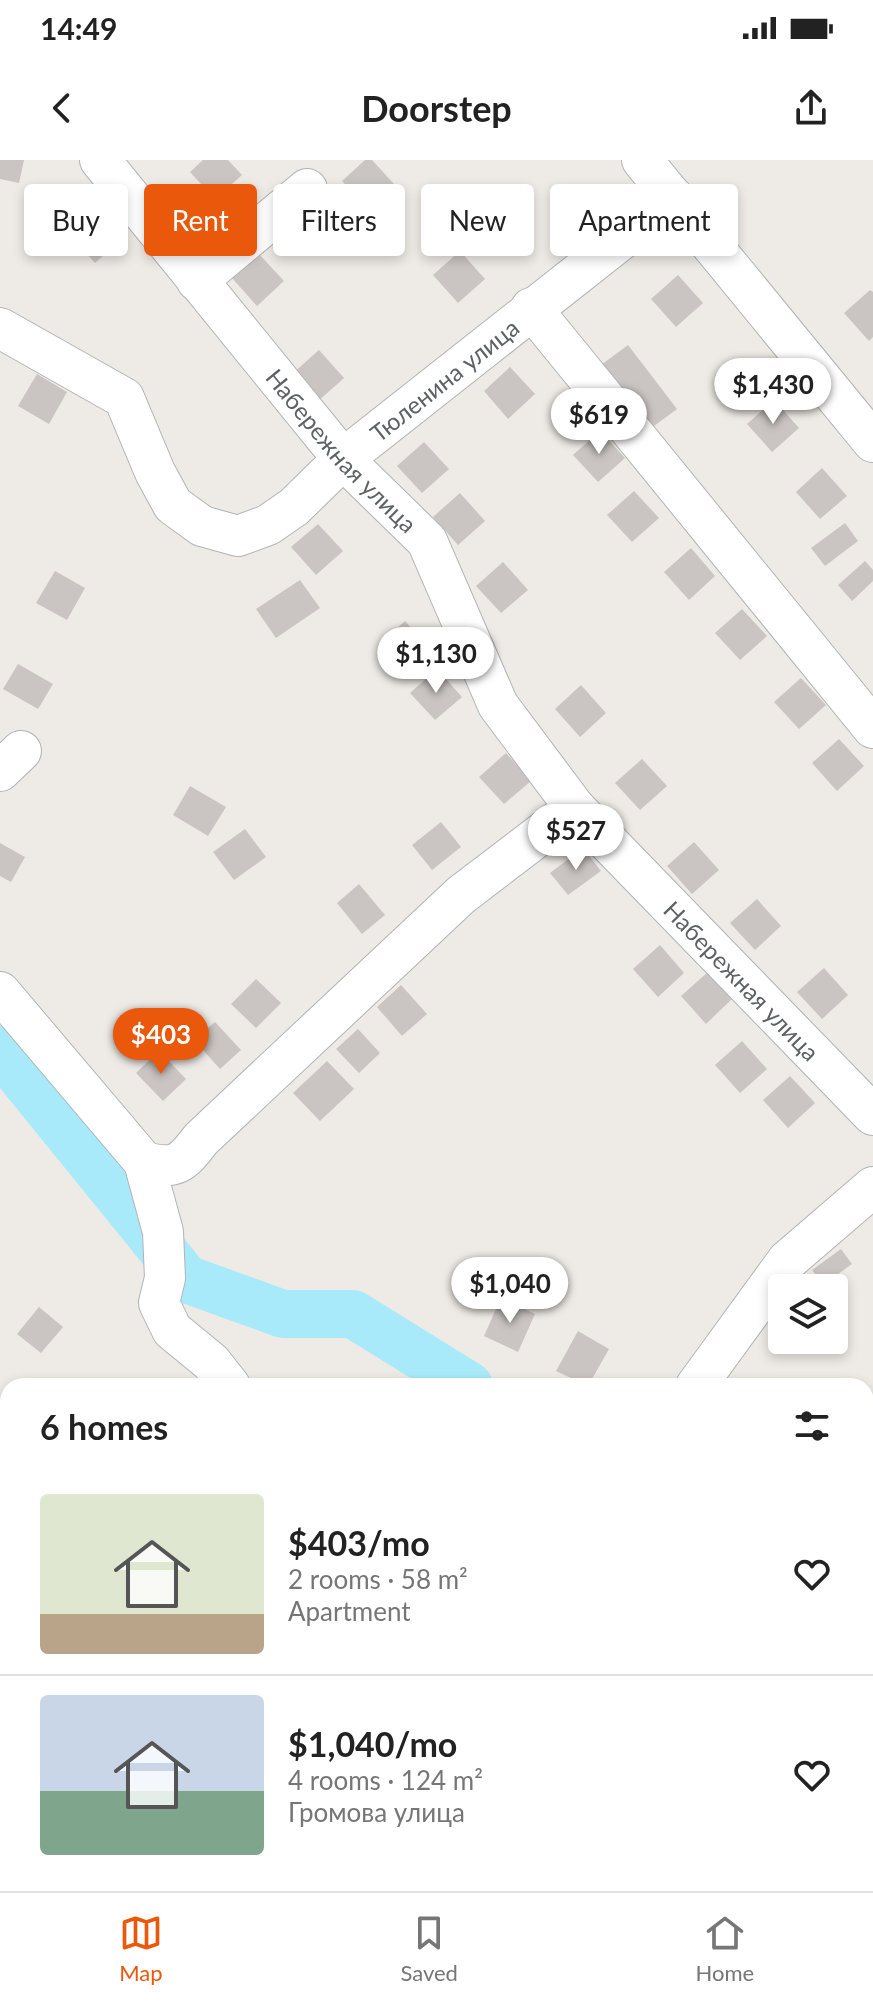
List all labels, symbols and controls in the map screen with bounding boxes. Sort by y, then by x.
text: 14:49 [40,10,117,46]
icon: back [40,86,84,130]
text: Doorstep [361,86,512,130]
icon: share [789,86,833,130]
chip: Buy [24,184,128,256]
chip: Rent [144,184,257,256]
chip: Filters [273,184,405,256]
chip: New [421,184,534,256]
chip: Apartment [550,184,738,256]
street label: Тюленина улица [364,312,524,447]
pin: $1,430 [708,358,838,426]
street label: Набережная улица [261,362,423,538]
text: $1,430 [732,368,814,400]
pin: $619 [552,388,646,456]
text: $619 [569,398,629,430]
pin: $1,130 [371,627,501,695]
text: $1,130 [395,637,477,669]
pin: $527 [529,804,623,872]
text: $527 [546,814,606,846]
street label: Набережная улица [658,895,826,1066]
pin: $403 [114,1008,208,1076]
text: $403 [131,1018,191,1050]
pin: $1,040 [445,1257,575,1325]
text: $1,040 [469,1267,551,1299]
map controls [768,1274,848,1354]
button: layers [768,1274,848,1354]
icon: filters [790,1404,834,1448]
text: 6 homes [40,1406,168,1447]
text: $403/mo [288,1522,430,1563]
icon: home [104,1526,200,1622]
icon: heart [790,1552,834,1596]
text: 2 rooms · 58 m² [288,1563,468,1595]
text: Apartment [288,1595,411,1627]
text: $1,040/mo [288,1723,457,1764]
icon: home [104,1727,200,1823]
icon: heart [790,1753,834,1797]
text: 4 rooms · 124 m² [288,1764,483,1796]
text: Громова улица [288,1796,465,1828]
tab: Map [119,1911,163,1986]
tab: Saved [400,1911,458,1986]
tab: Home [696,1911,754,1986]

